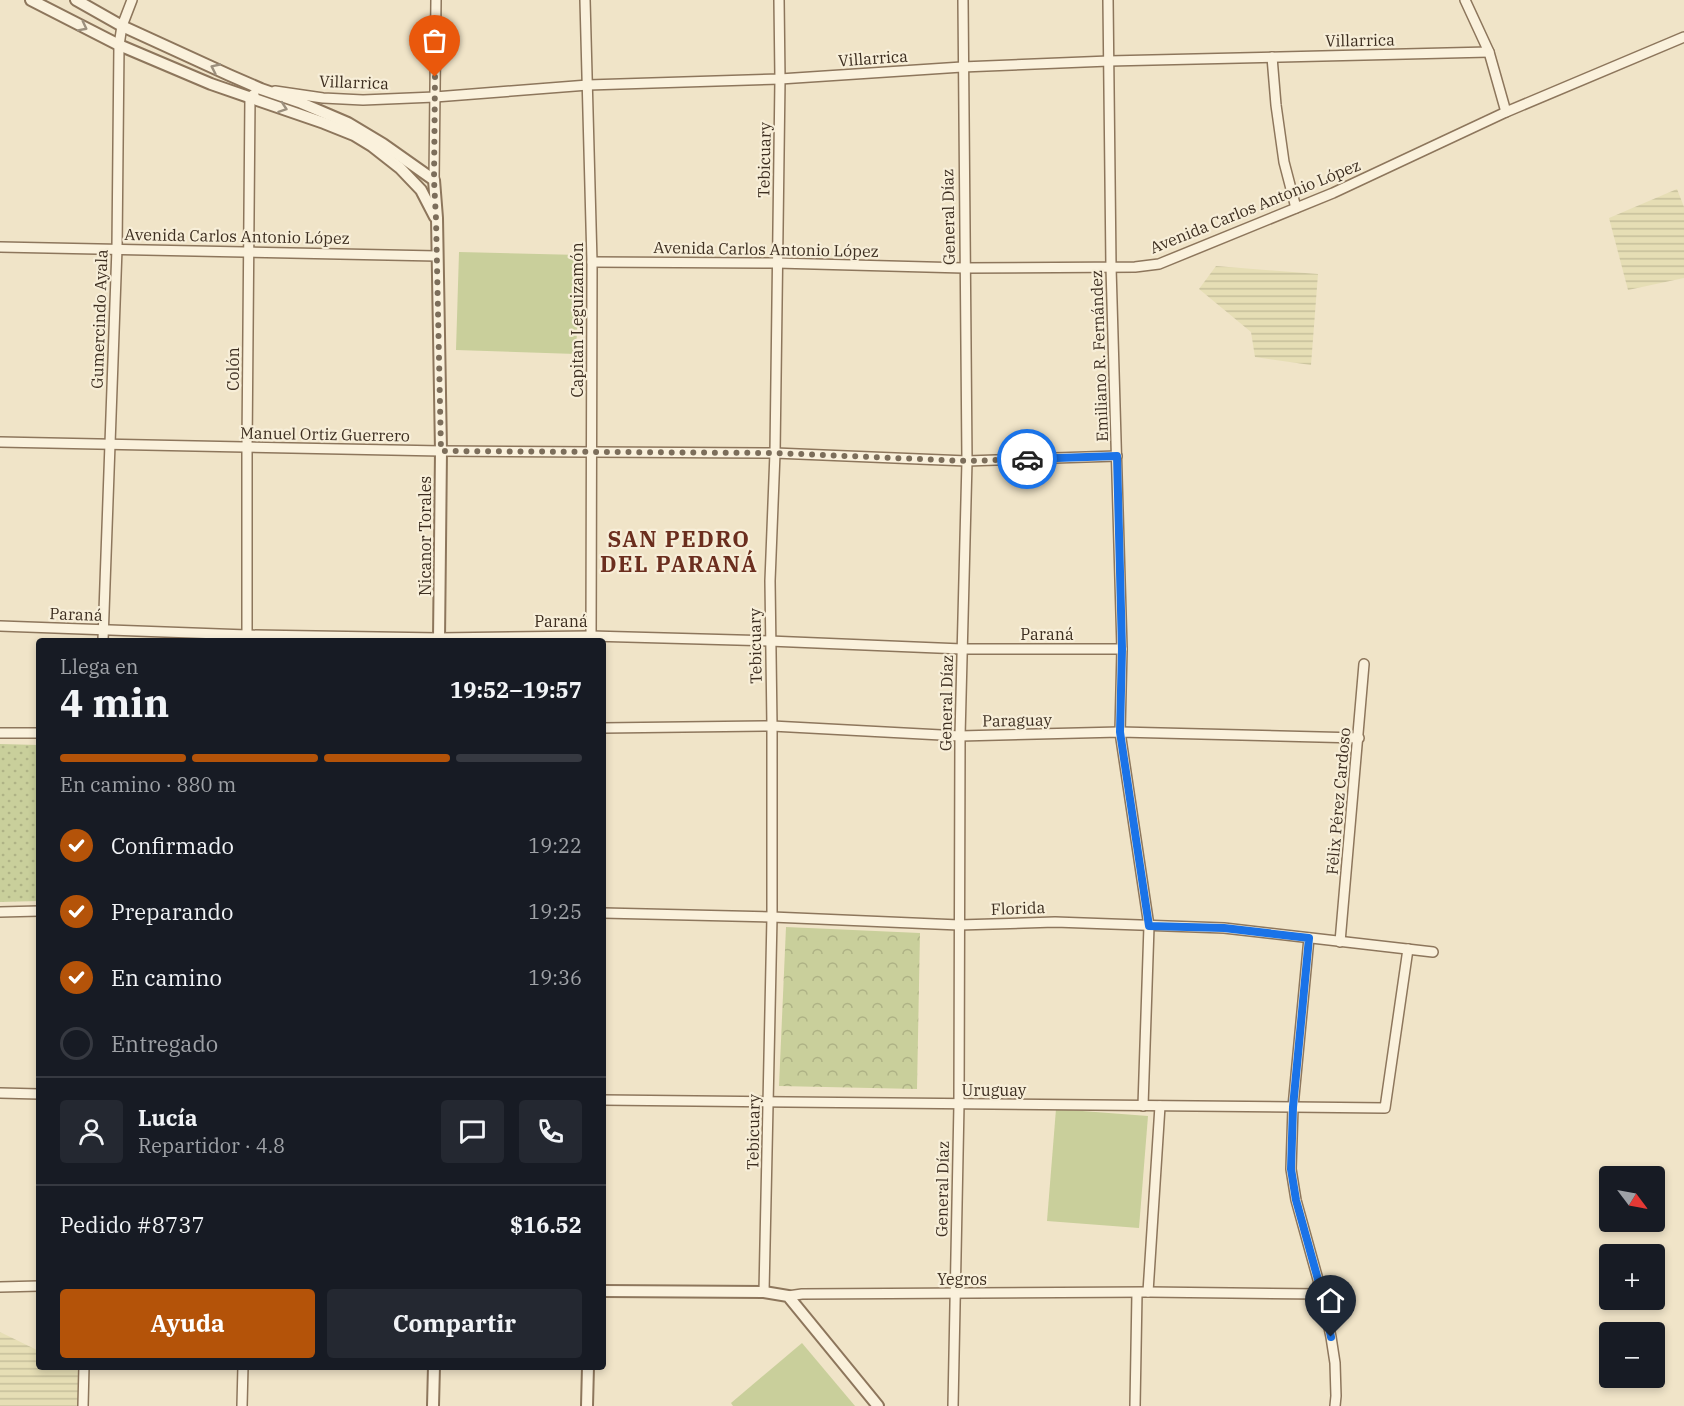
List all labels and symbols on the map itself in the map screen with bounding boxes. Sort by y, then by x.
pin [409,15,460,77]
one-way arrow [77,20,88,31]
street label: Villarrica [1325,29,1395,51]
street label: Villarrica [837,46,909,70]
one-way arrow [211,64,222,76]
street label: Villarrica [319,71,390,93]
one-way arrow [277,101,288,114]
street label: Tebicuary [753,121,775,198]
street label: Avenida Carlos Antonio López [1147,155,1363,257]
street label: General Díaz [937,169,959,265]
street label: Avenida Carlos Antonio López [124,224,350,248]
street label: Avenida Carlos Antonio López [653,237,879,261]
street label: Capitan Leguizamón [567,242,587,398]
street label: Gumercindo Ayala [87,249,111,389]
street label: Emiliano R. Fernández [1086,270,1112,442]
street label: Colón [223,347,243,391]
street label: Manuel Ortiz Guerrero [240,423,410,445]
courier [997,429,1057,489]
street label: Nicanor Torales [415,476,435,596]
district label: SAN PEDRO DEL PARANÁ [600,524,758,578]
street label: Paraná [49,603,103,625]
street label: Tebicuary [744,607,766,684]
street label: Paraná [534,611,588,631]
street label: Paraná [1020,624,1074,644]
street label: General Díaz [935,655,957,751]
street label: Paraguay [982,709,1053,731]
street label: Félix Pérez Cardoso [1322,727,1354,875]
street label: Florida [990,897,1046,919]
street label: Uruguay [962,1080,1027,1100]
street label: Tebicuary [742,1093,764,1170]
street label: General Díaz [931,1141,953,1237]
north arrow [1599,1166,1665,1232]
street label: Yegros [937,1269,987,1289]
pin [1305,1275,1356,1337]

